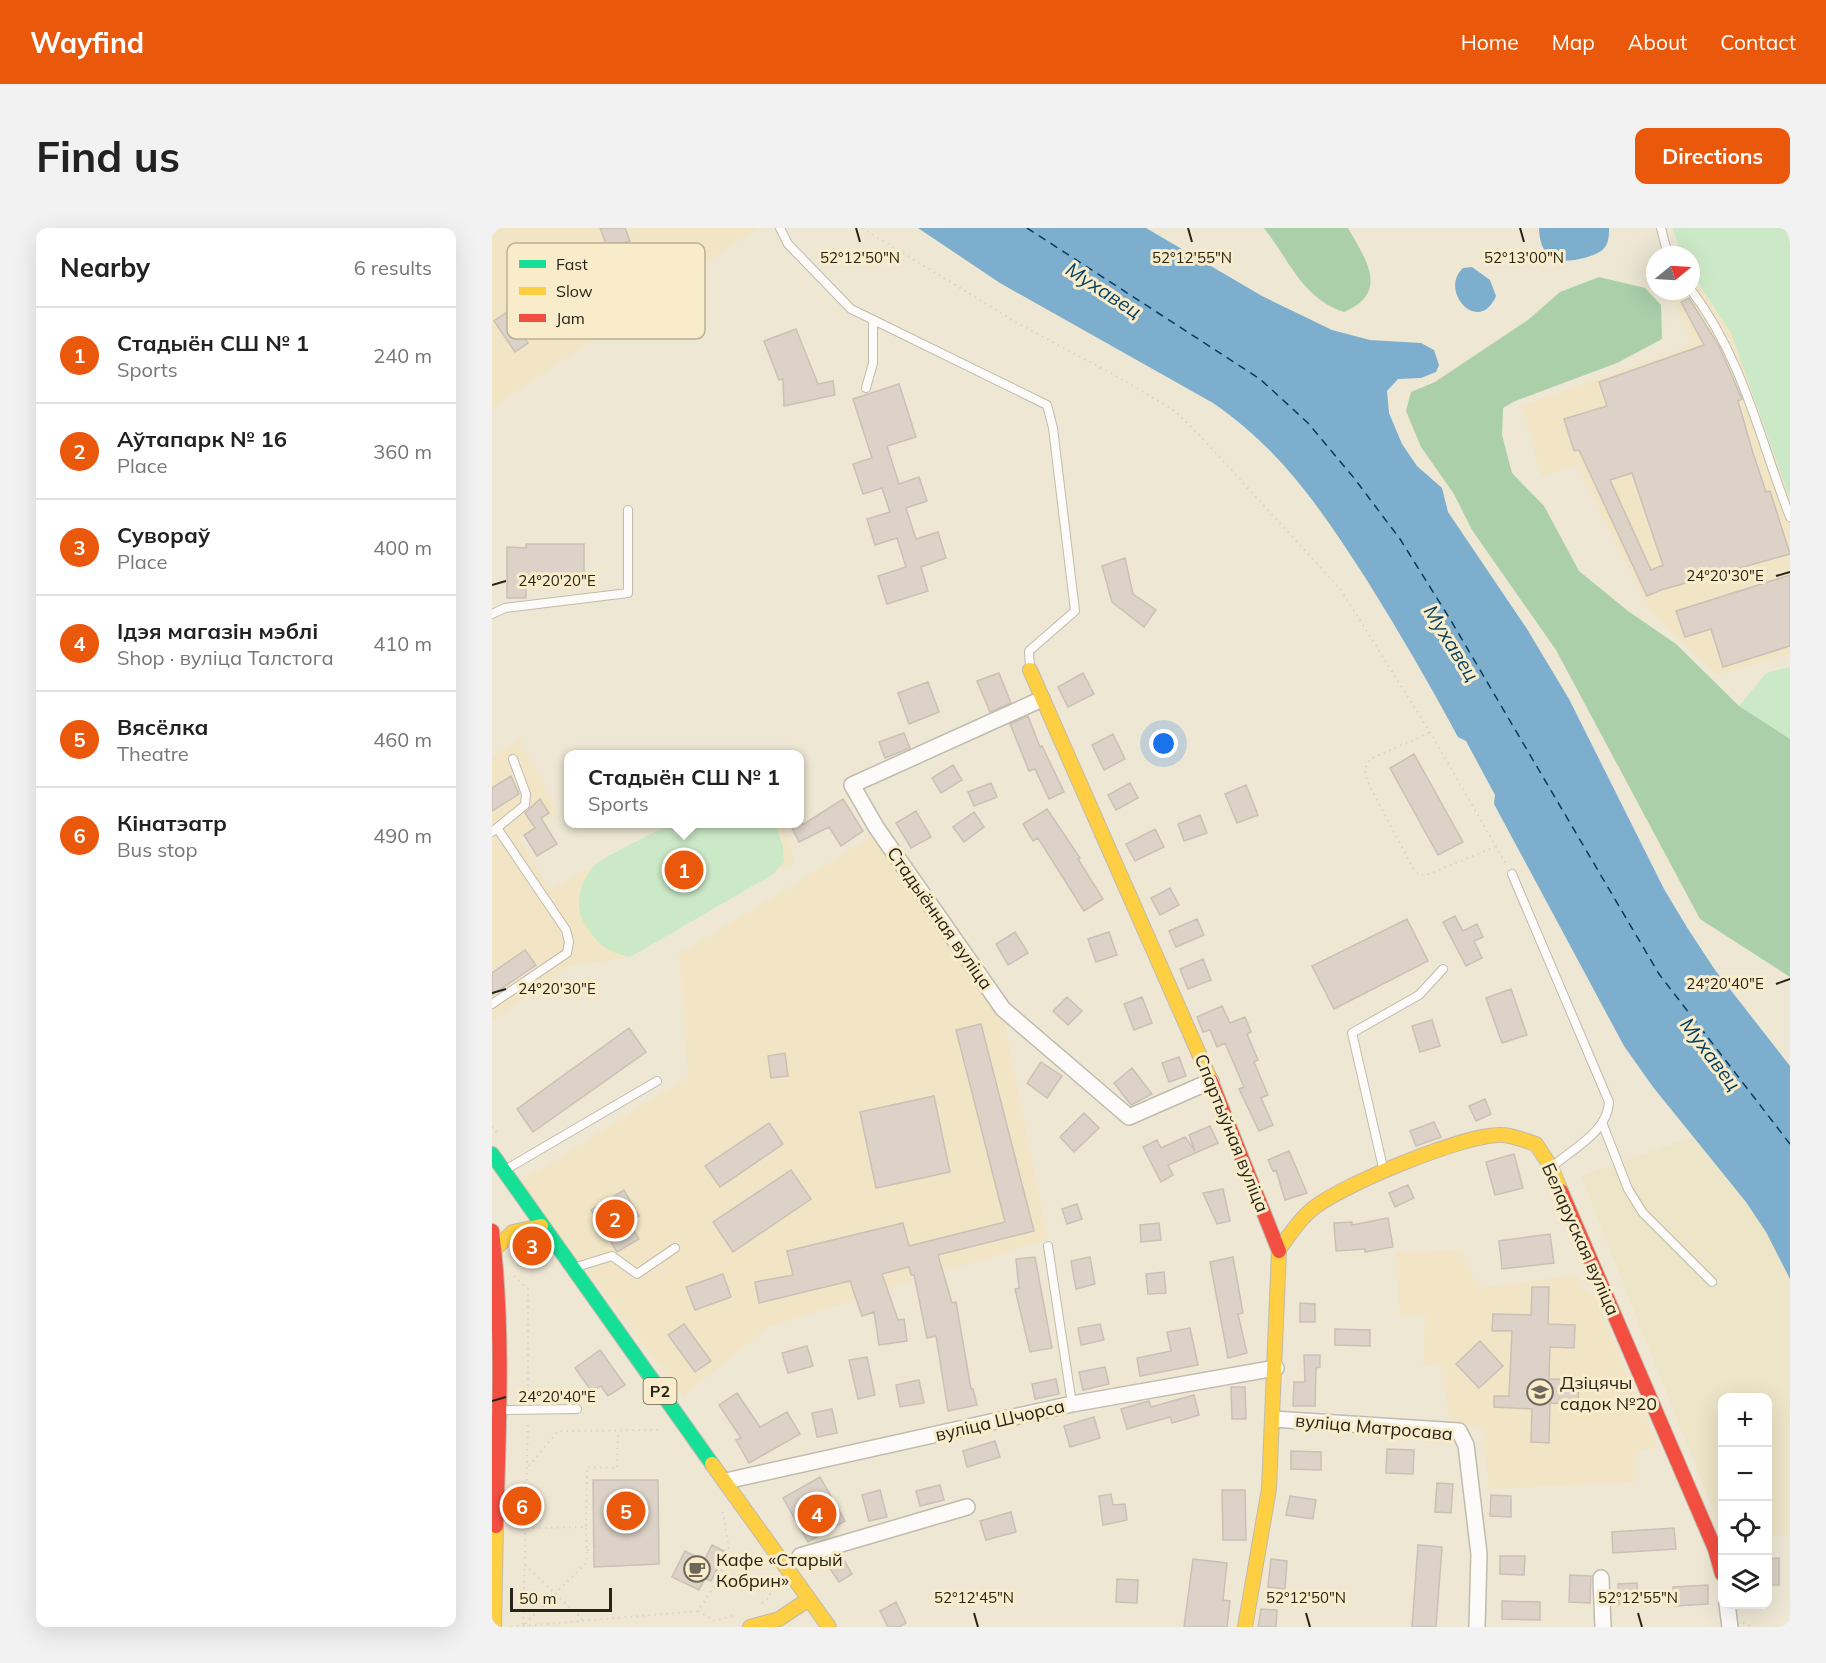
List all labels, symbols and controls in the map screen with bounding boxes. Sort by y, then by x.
text: Wayfind [30,25,144,60]
text: Home [1461,29,1519,55]
text: Map [1552,29,1595,55]
text: About [1628,29,1687,55]
text: Contact [1720,29,1796,55]
button: Directions [1635,128,1790,184]
text: Find us [36,130,180,183]
legend [507,243,705,339]
north arrow [1646,246,1700,300]
text: 52°12'50"N [820,248,900,267]
text: 52°12'55"N [1152,248,1232,267]
text: 52°13'00"N [1484,248,1564,267]
text: Nearby [60,251,150,284]
text: Fast [556,254,588,274]
text: 6 results [354,255,432,280]
water label: Мухавец [1061,256,1147,324]
text: Slow [556,281,593,301]
text: Jam [556,308,585,328]
text: Стадыён СШ № 1 [117,329,309,357]
text: 1 [74,343,86,368]
text: 240 m [373,343,432,368]
text: Sports [117,357,178,382]
text: Аўтапарк № 16 [117,425,287,453]
text: 2 [74,439,86,464]
text: 360 m [373,439,432,464]
text: Place [117,453,167,478]
text: Сувораў [117,521,210,549]
text: 3 [74,535,86,560]
text: 400 m [373,535,432,560]
text: Place [117,549,167,574]
text: 24°20'30"E [1686,566,1764,585]
text: 24°20'20"E [518,571,596,590]
water label: Мухавец [1419,600,1485,686]
text: Ідэя магазін мэблі [117,617,318,645]
text: 4 [74,631,86,656]
text: 410 m [373,631,432,656]
text: Shop · вуліца Талстога [117,645,334,670]
text: Вясёлка [117,713,208,741]
text: 5 [74,727,86,752]
text: 460 m [373,727,432,752]
your location [1149,729,1178,758]
text: Theatre [117,741,189,766]
popup [564,750,804,828]
text: Стадыён СШ № 1 [588,763,780,791]
text: Sports [588,791,649,816]
text: Кінатэатр [117,809,227,837]
text: 6 [74,823,86,848]
text: 490 m [373,823,432,848]
text: Bus stop [117,837,197,862]
street label: Стадыённая вуліца [882,842,998,994]
pin: 1 [664,848,704,892]
text: 24°20'40"E [1686,974,1764,993]
text: 24°20'30"E [518,979,596,998]
water label: Мухавец [1675,1012,1747,1096]
street label: Спартыўная вуліца [1190,1050,1274,1216]
street label: Беларуская вуліца [1537,1159,1625,1319]
pin: 2 [596,1196,634,1242]
pin: 3 [512,1224,552,1268]
place label: Дзіцячы садок №20 [1560,1371,1657,1415]
school or university icon: Дзіцячы садок №20 [1525,1377,1555,1407]
road number: Р2 [644,1378,676,1404]
text: 24°20'40"E [518,1387,596,1406]
map controls [1718,1393,1772,1609]
button: + [1718,1393,1772,1447]
street label: вуліца Шчорса [933,1394,1067,1446]
street label: вуліца Матросава [1294,1409,1454,1445]
button: − [1718,1447,1772,1501]
pin: 6 [502,1484,542,1528]
pin: 5 [606,1488,646,1534]
pin: 4 [798,1492,836,1536]
button: locate [1718,1501,1772,1555]
place label: Кафе «Старый Кобрин» [716,1548,843,1592]
cafe icon: Кафе «Старый Кобрин» [682,1554,712,1584]
button: layers [1718,1555,1772,1609]
scale bar [510,1585,612,1612]
text: 50 m [519,1588,556,1608]
text: 52°12'45"N [934,1588,1014,1607]
text: 52°12'50"N [1266,1588,1346,1607]
text: 52°12'55"N [1598,1588,1678,1607]

